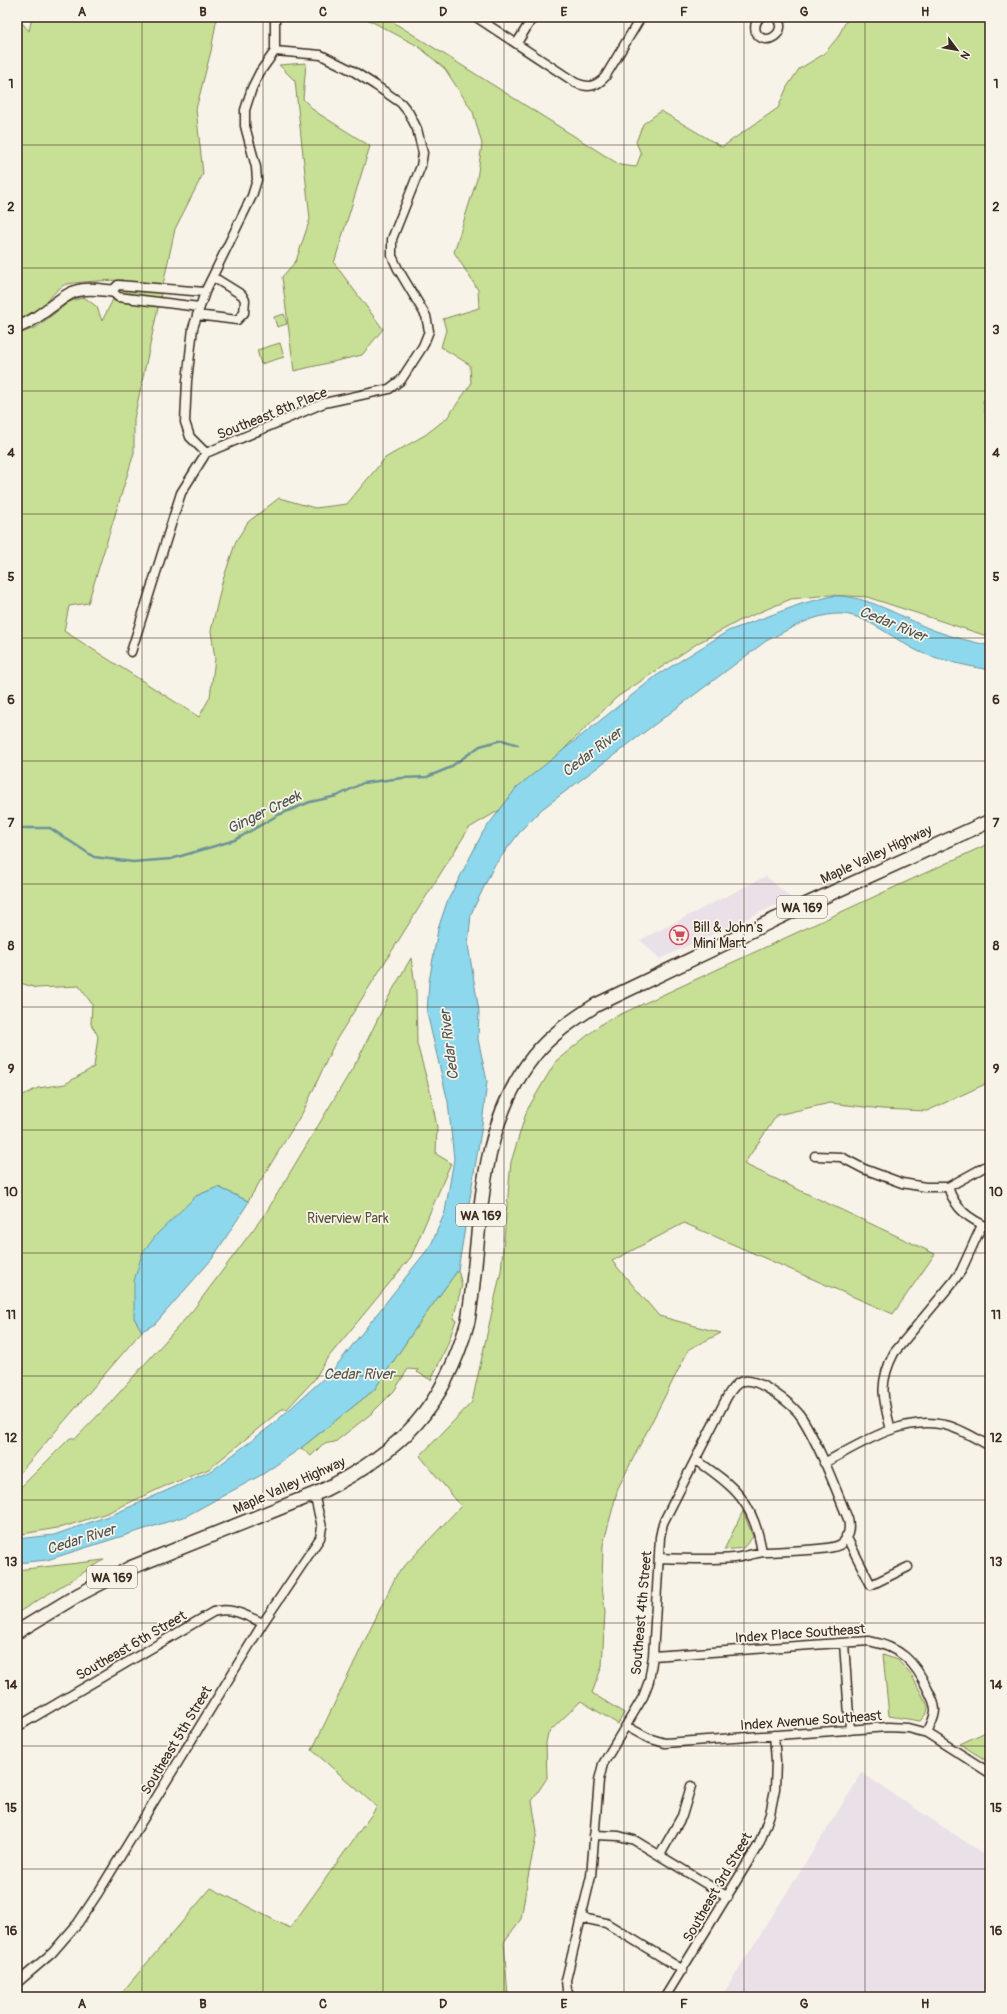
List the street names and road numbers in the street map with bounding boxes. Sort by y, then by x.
street label: Southeast 8th Place [215,384,330,443]
street label: Maple Valley Highway [818,821,935,888]
road number: WA 169 [777,896,827,918]
road number: WA 169 [456,1204,506,1226]
street label: Maple Valley Highway [230,1453,348,1518]
street label: Southeast 4th Street [628,1550,655,1676]
road number: WA 169 [87,1566,137,1588]
street label: Southeast 6th Street [73,1607,190,1684]
street label: Index Place Southeast [734,1620,866,1647]
street label: Southeast 5th Street [137,1682,216,1798]
street label: Index Avenue Southeast [740,1707,883,1734]
street label: Southeast 3rd Street [679,1829,756,1945]

